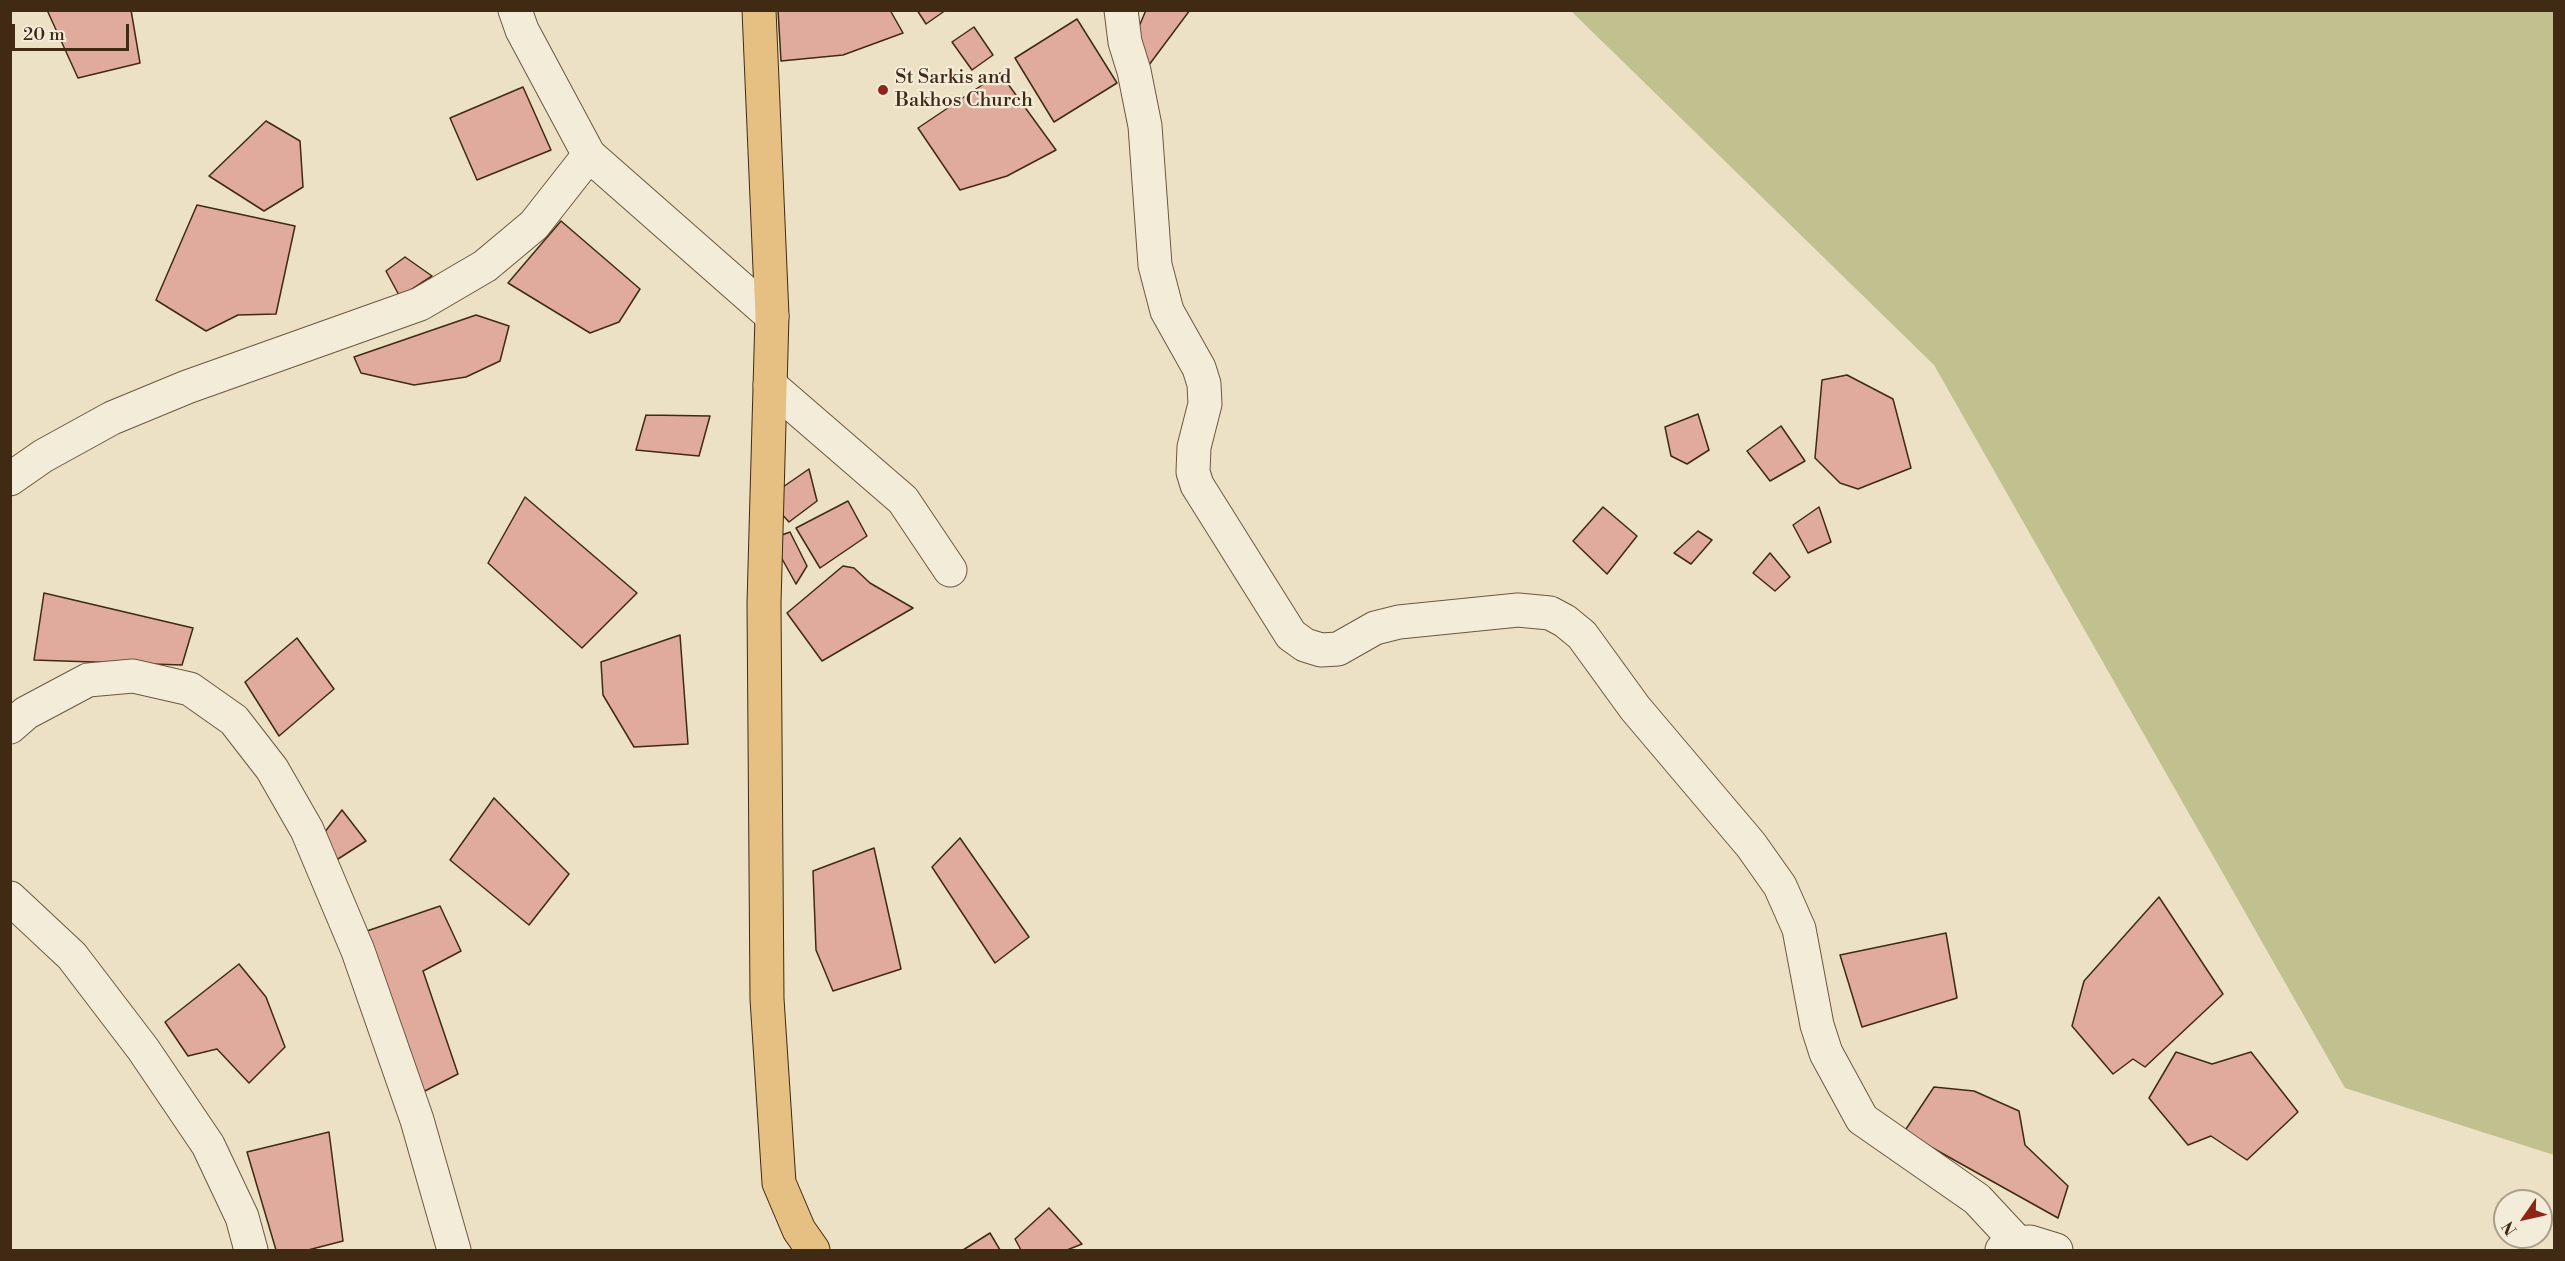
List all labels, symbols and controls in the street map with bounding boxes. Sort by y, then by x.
scale bar [15,12,132,50]
text: 20 m [23,23,65,46]
place label: St Sarkis and Bakhos Church [895,66,1033,113]
marker: St Sarkis and Bakhos Church [876,83,890,97]
north arrow [2493,1189,2553,1249]
text: N [2498,1217,2522,1239]

